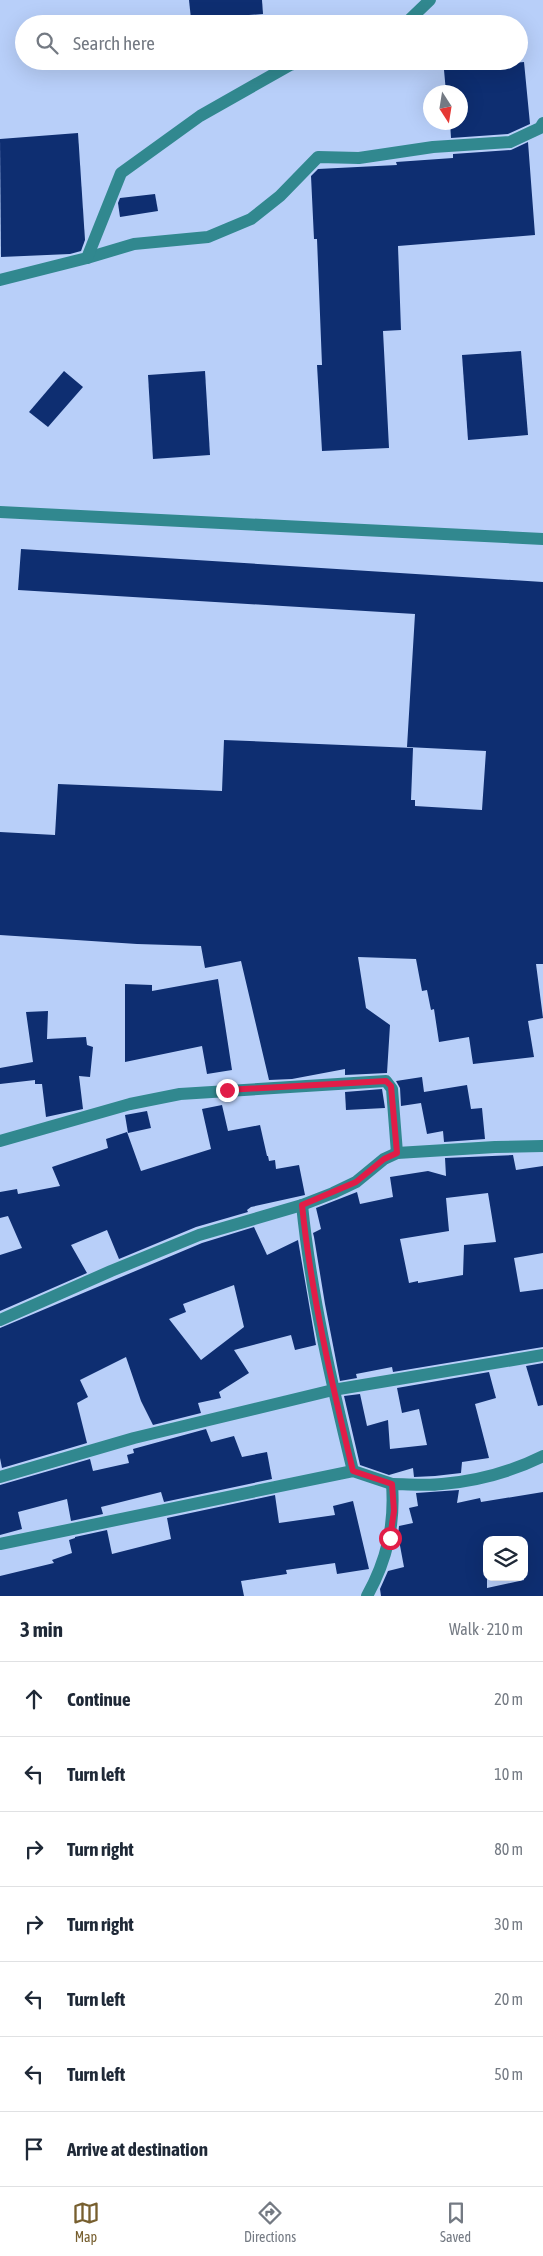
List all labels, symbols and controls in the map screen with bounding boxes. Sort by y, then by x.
search box [15,15,528,70]
icon: search [33,29,61,57]
text: Search here [73,32,155,54]
north arrow [423,85,468,130]
route end [216,1079,239,1102]
route start [379,1527,402,1550]
map controls [483,1536,528,1581]
button: layers [483,1536,528,1581]
text: 3 min [20,1617,63,1641]
text: Walk · 210 m [449,1620,523,1638]
icon: ahead [20,1685,48,1713]
text: Continue [67,1688,131,1710]
text: 20 m [494,1690,523,1708]
icon: left [20,1760,48,1788]
text: Turn left [67,1763,125,1785]
text: 10 m [494,1765,523,1783]
icon: right [20,1835,48,1863]
text: Turn right [67,1838,134,1860]
text: 80 m [494,1840,523,1858]
icon: right [20,1910,48,1938]
text: Turn right [67,1913,134,1935]
text: 30 m [494,1915,523,1933]
icon: left [20,1985,48,2013]
text: Turn left [67,1988,125,2010]
text: 20 m [494,1990,523,2008]
icon: left [20,2060,48,2088]
text: Turn left [67,2063,125,2085]
text: 50 m [494,2065,523,2083]
icon: arrive [20,2135,48,2163]
text: Arrive at destination [67,2138,208,2160]
tab: Map [72,2199,100,2245]
tab: Directions [244,2199,296,2245]
tab: Saved [440,2199,471,2245]

